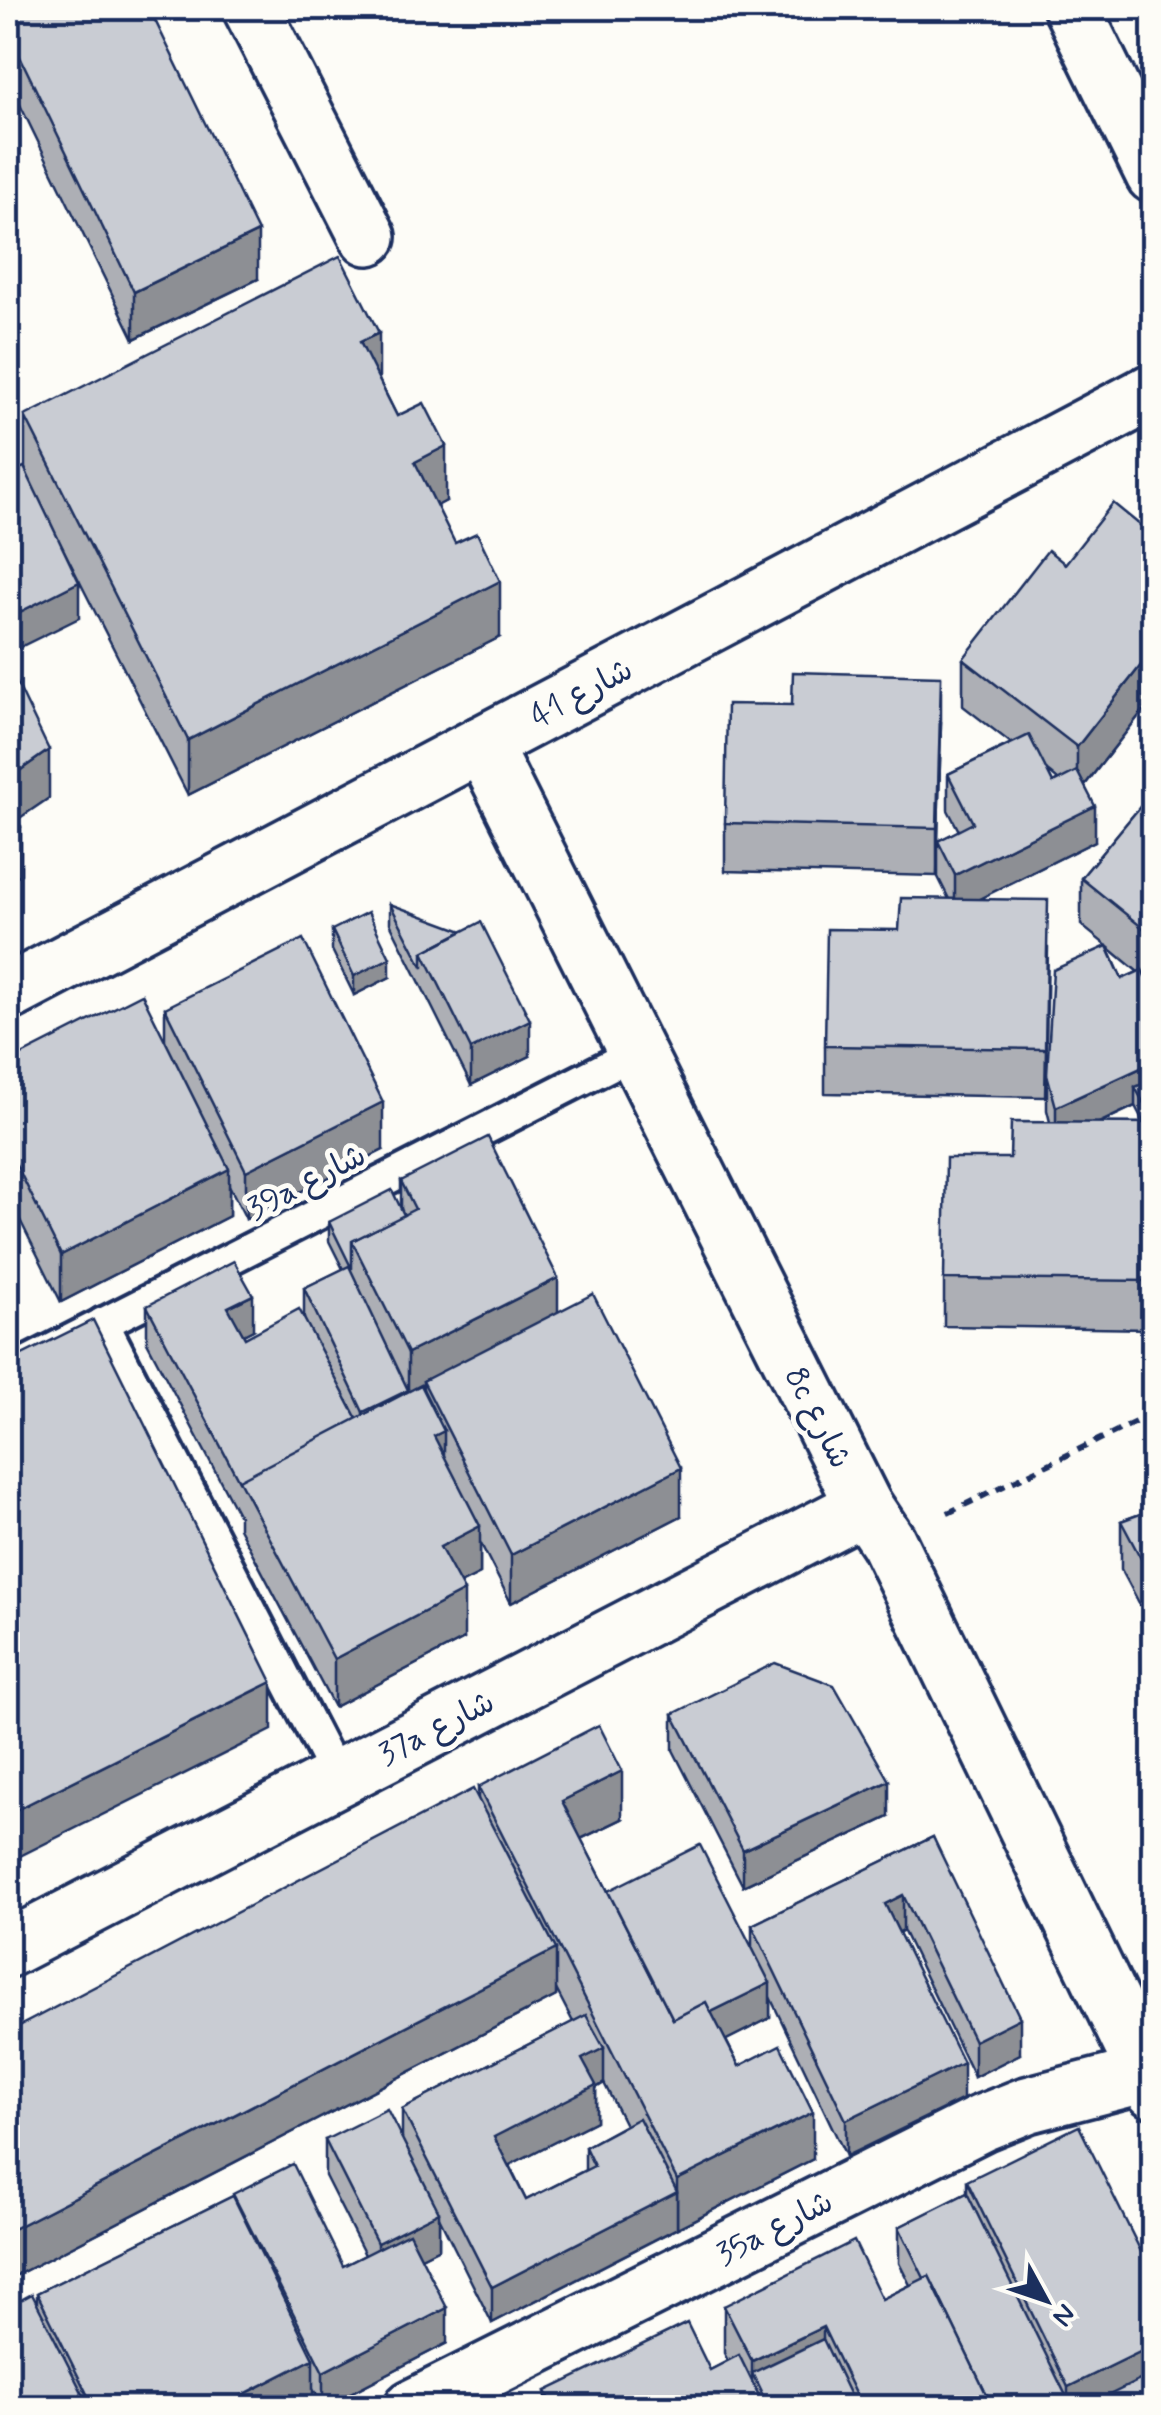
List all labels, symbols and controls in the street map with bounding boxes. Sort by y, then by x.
street label: شارع 41 [523,649,640,738]
street label: 39a شارع [240,1135,373,1231]
street label: 8c شارع [774,1360,861,1476]
street label: 37a شارع [372,1682,502,1776]
street label: 35a شارع [709,2182,841,2276]
north arrow [996,2250,1096,2350]
text: N [1043,2295,1083,2334]

